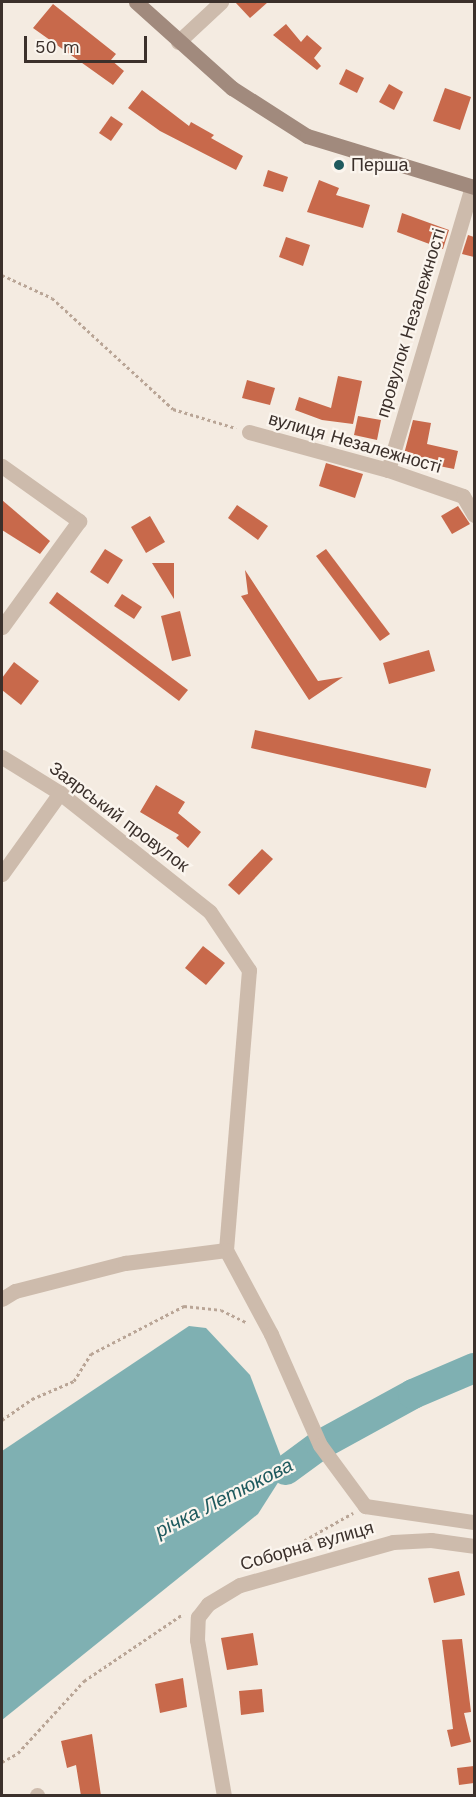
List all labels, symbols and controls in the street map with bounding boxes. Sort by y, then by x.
scale bar [27,24,150,62]
text: 50 m [35,36,80,57]
place label: Перша [351,154,408,176]
marker: Перша [332,158,346,172]
street label: провулок Незалежності [372,226,450,420]
street label: вулиця Незалежності [266,408,444,478]
street label: Заярський провулок [45,757,193,877]
water label: річка Летюкова [151,1453,297,1543]
street label: Соборна вулиця [238,1517,376,1575]

